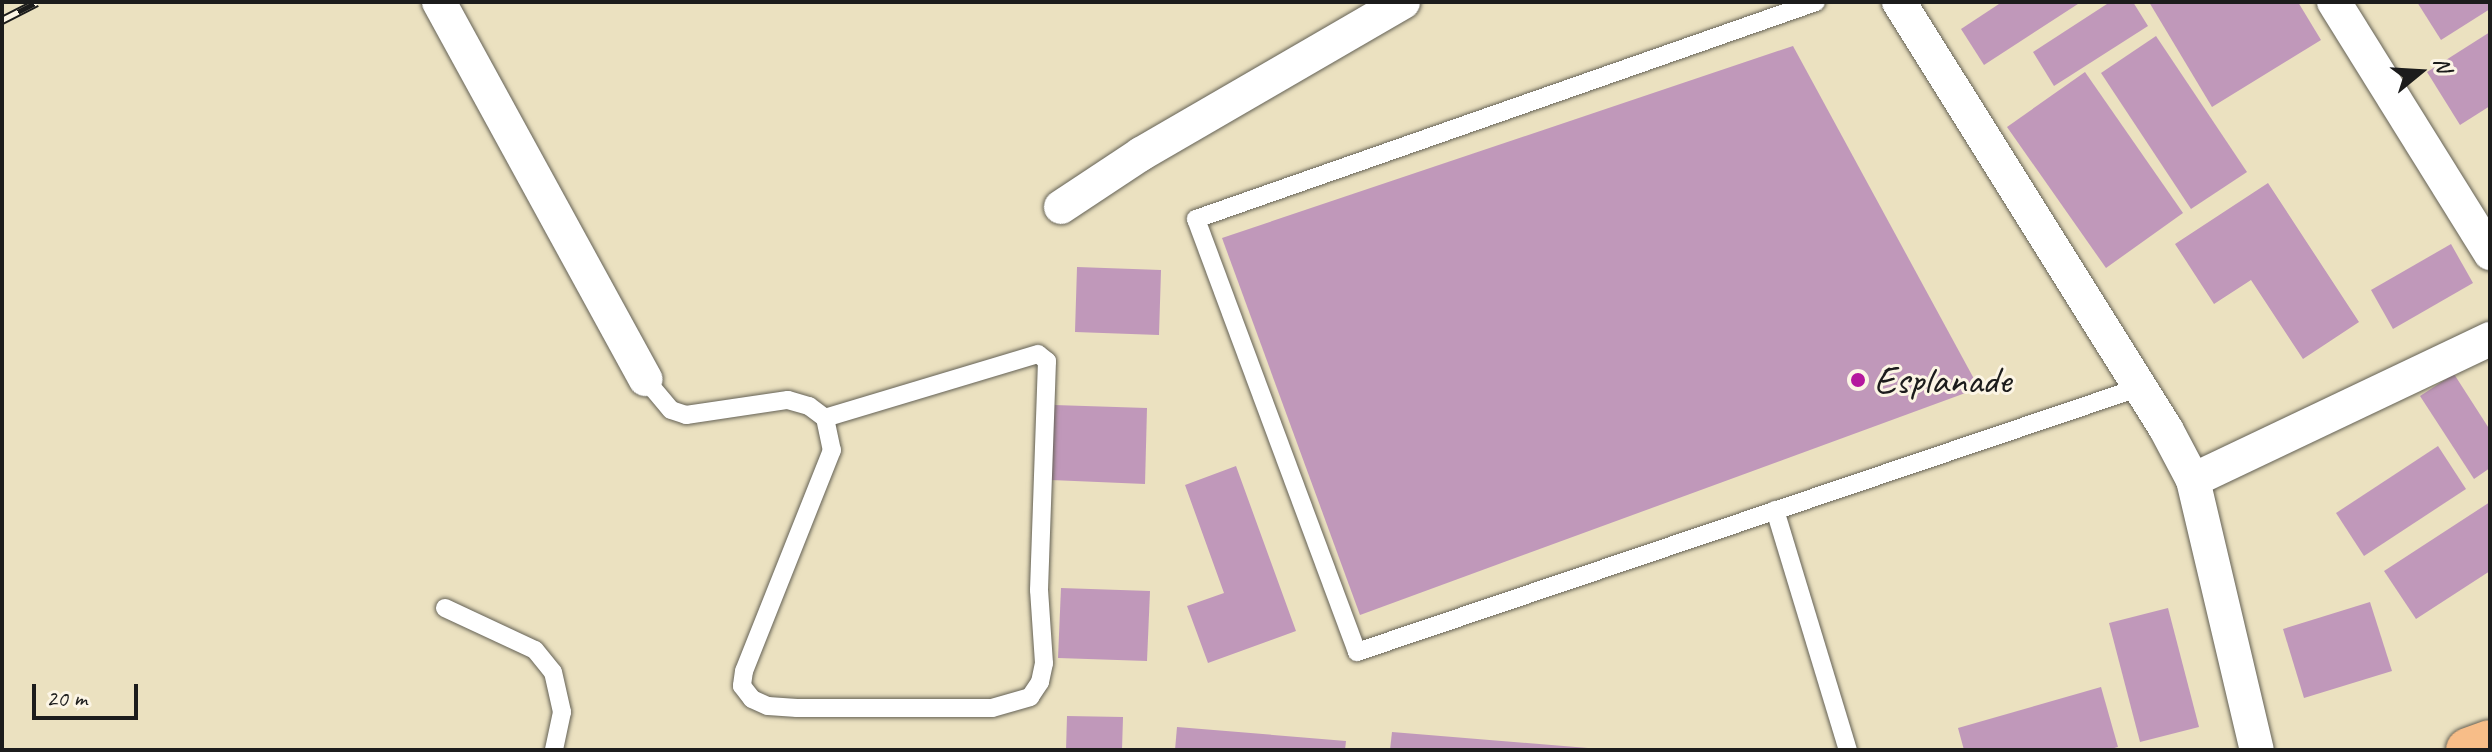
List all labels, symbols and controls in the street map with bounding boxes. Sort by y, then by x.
north arrow [2380,32,2460,112]
text: N [2427,54,2458,75]
place label: Esplanade [1874,356,2011,404]
marker: Esplanade [1849,371,1867,389]
scale bar [36,668,142,718]
text: 20 m [46,683,87,713]

